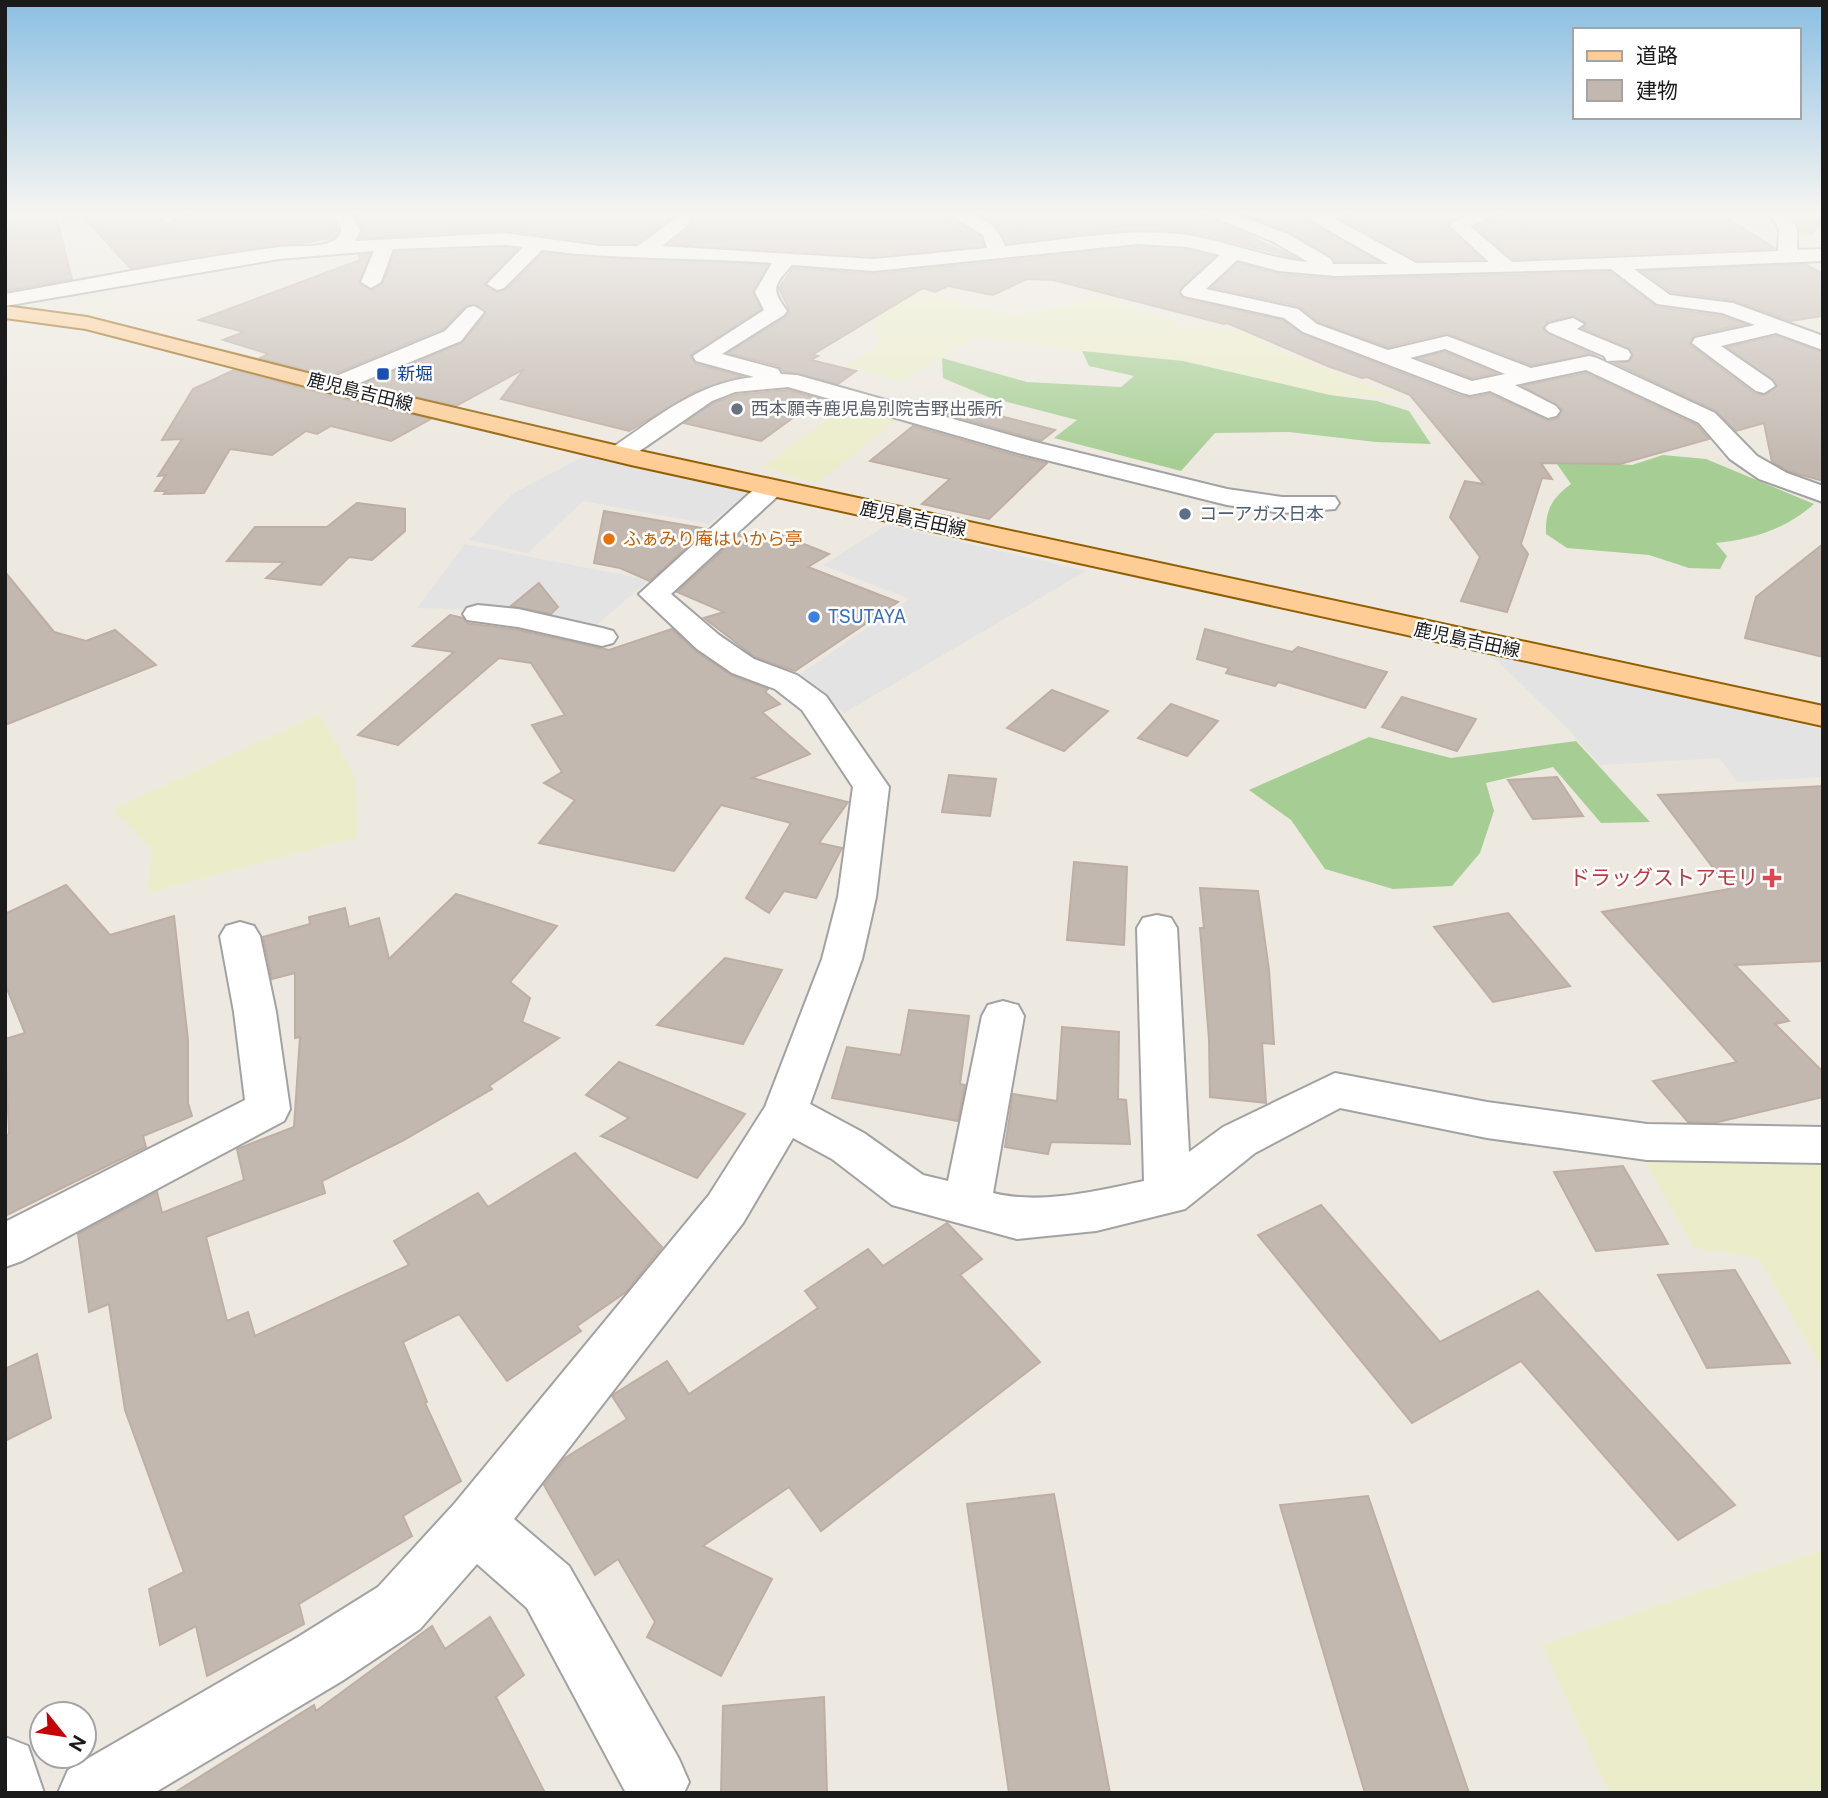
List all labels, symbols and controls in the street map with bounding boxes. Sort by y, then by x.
legend [1573,28,1800,119]
text: 道路 [1636,43,1678,68]
text: 建物 [1636,78,1678,103]
place label: 新堀 [397,363,433,384]
marker: 新堀 [375,366,391,382]
street label: 鹿児島吉田線 [305,368,415,415]
place label: 西本願寺鹿児島別院吉野出張所 [751,398,1003,419]
marker: 西本願寺鹿児島別院吉野出張所 [729,401,745,417]
street label: 鹿児島吉田線 [858,497,968,540]
place label: コーアガス日本 [1199,503,1324,524]
marker: コーアガス日本 [1177,506,1193,522]
place label: ふぁみり庵はいから亭 [623,528,803,549]
marker: ふぁみり庵はいから亭 [601,531,617,547]
place label: TSUTAYA [828,606,906,627]
marker: TSUTAYA [806,609,822,625]
street label: 鹿児島吉田線 [1412,618,1522,661]
place label: ドラッグストアモリ [1569,865,1758,890]
marker: ドラッグストアモリ [1764,870,1780,886]
north arrow [28,1700,98,1770]
text: N [64,1732,91,1755]

